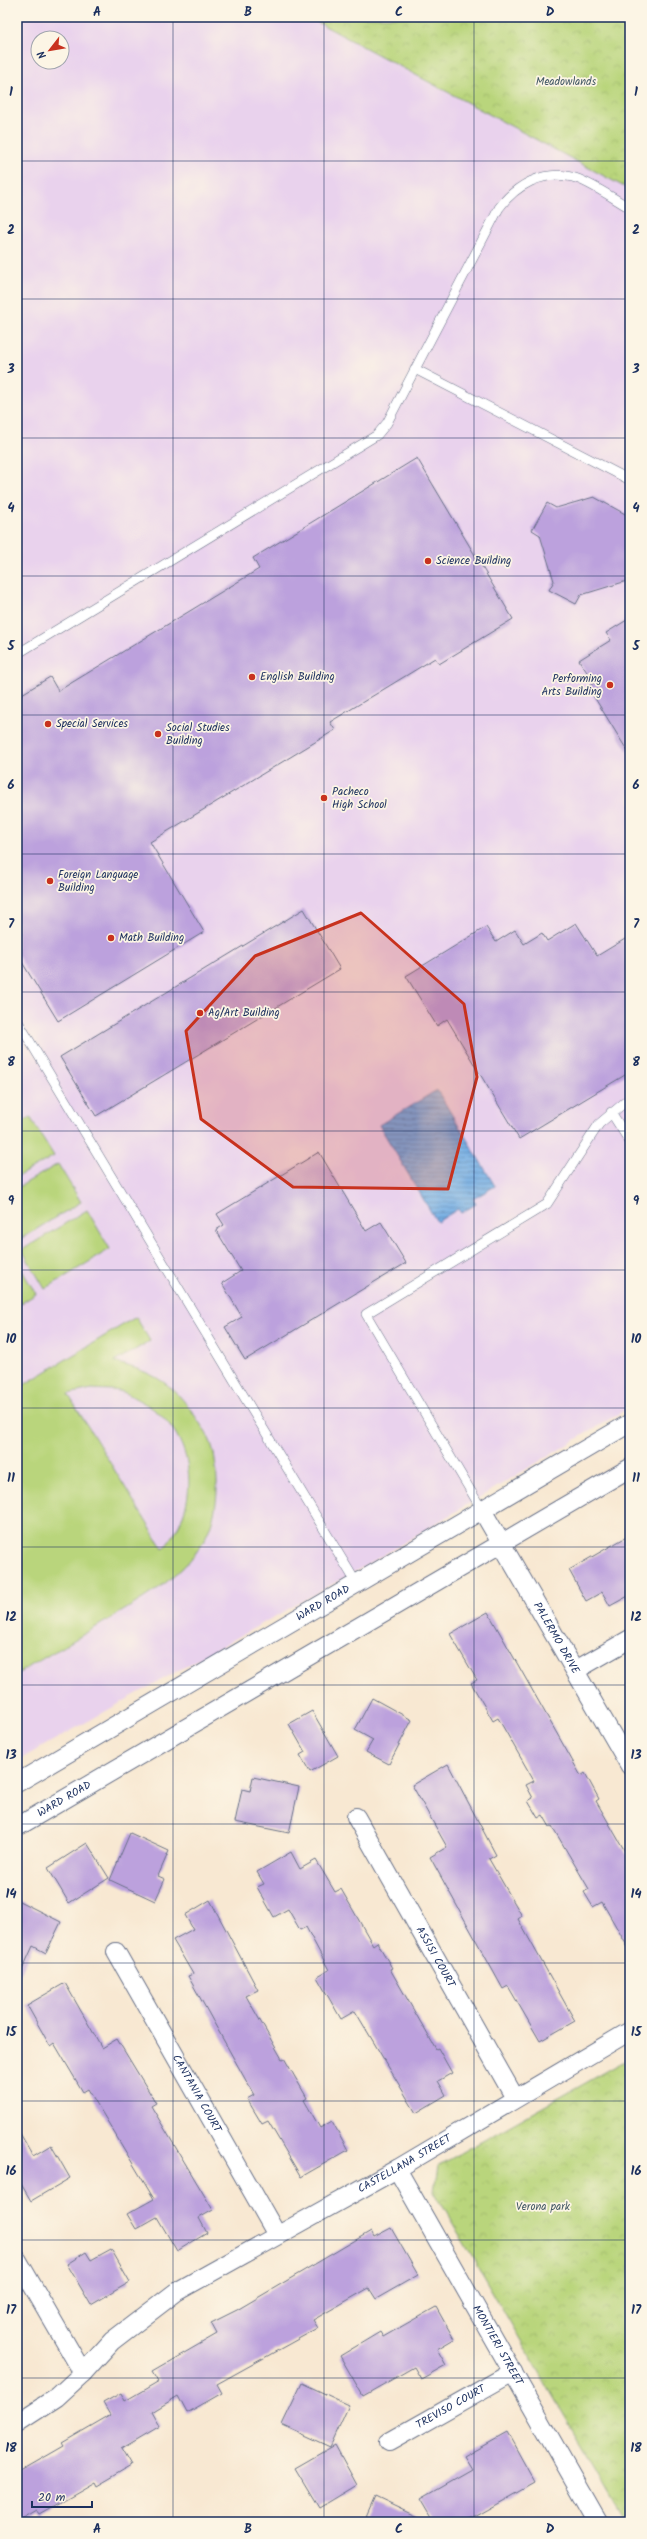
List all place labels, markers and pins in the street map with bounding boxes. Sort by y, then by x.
place label: Science Building [436,552,511,570]
marker: Science Building [423,556,433,566]
place label: English Building [260,668,335,686]
place label: Performing Arts Building [542,670,602,701]
marker: English Building [247,672,257,682]
marker: Performing Arts Building [605,680,615,690]
place label: Special Services [56,715,128,733]
marker: Special Services [43,719,53,729]
place label: Social Studies Building [166,719,230,750]
marker: Social Studies Building [153,729,163,739]
place label: Pacheco High School [332,783,387,814]
marker: Pacheco High School [319,793,329,803]
place label: Foreign Language Building [58,866,138,897]
marker: Foreign Language Building [45,876,55,886]
place label: Math Building [119,929,184,947]
marker: Math Building [106,933,116,943]
place label: Ag/Art Building [208,1004,280,1022]
marker: Ag/Art Building [195,1008,205,1018]

